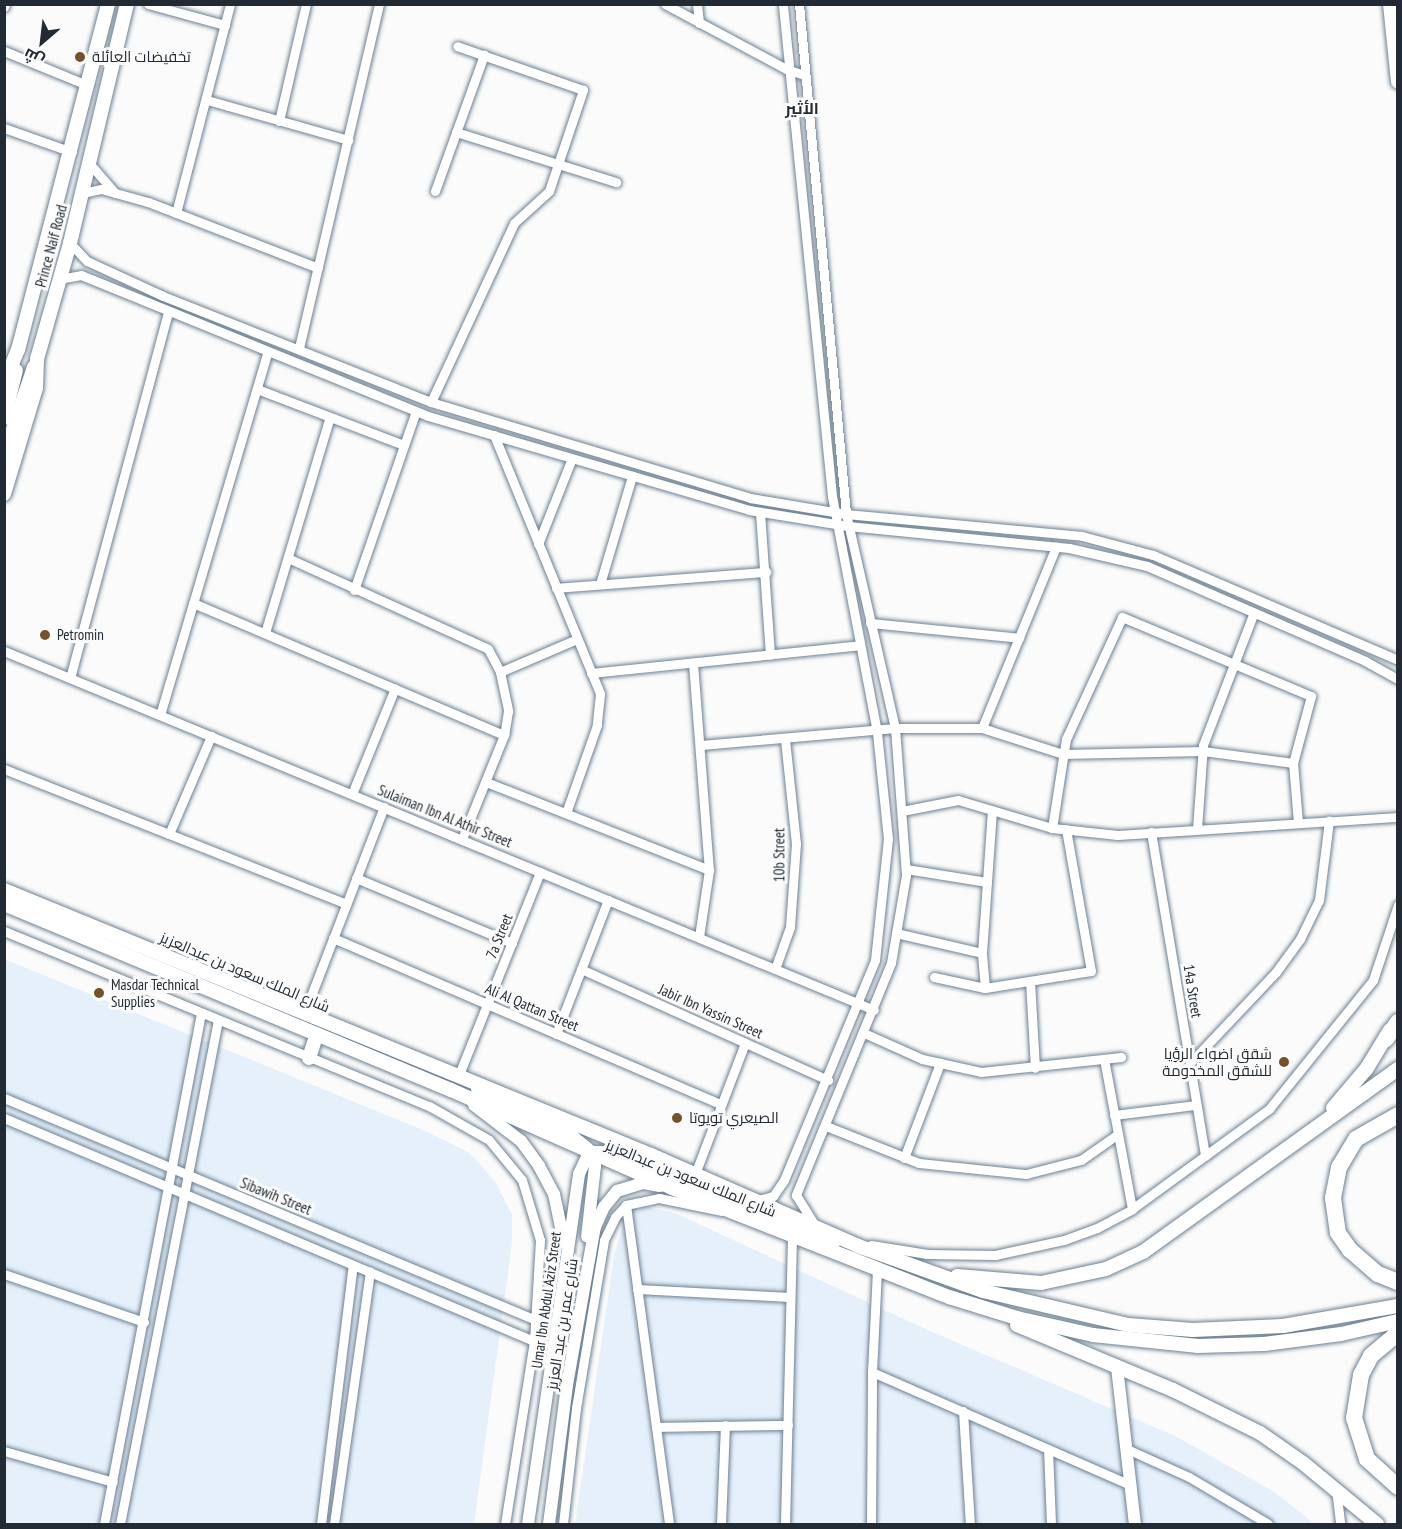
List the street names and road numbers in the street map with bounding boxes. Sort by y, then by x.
street label: Prince Naif Road [31,203,71,289]
street label: Sulaiman Ibn Al Athir Street [375,781,515,851]
street label: 10b Street [770,828,788,882]
street label: 7a Street [482,911,516,961]
street label: شارع الملك سعود بن عبدالعزيز [157,928,333,1016]
street label: 14a Street [1180,963,1206,1019]
street label: Ali Al Qattan Street [482,979,582,1035]
street label: Jabir Ibn Yassin Street [656,980,766,1042]
street label: شارع الملك سعود بن عبدالعزيز [603,1135,779,1221]
street label: Sibawih Street [238,1174,314,1218]
street label: Umar Ibn Abdul Aziz Street [527,1230,565,1370]
street label: شارع عمر بن عبد العزيز [543,1257,581,1391]

